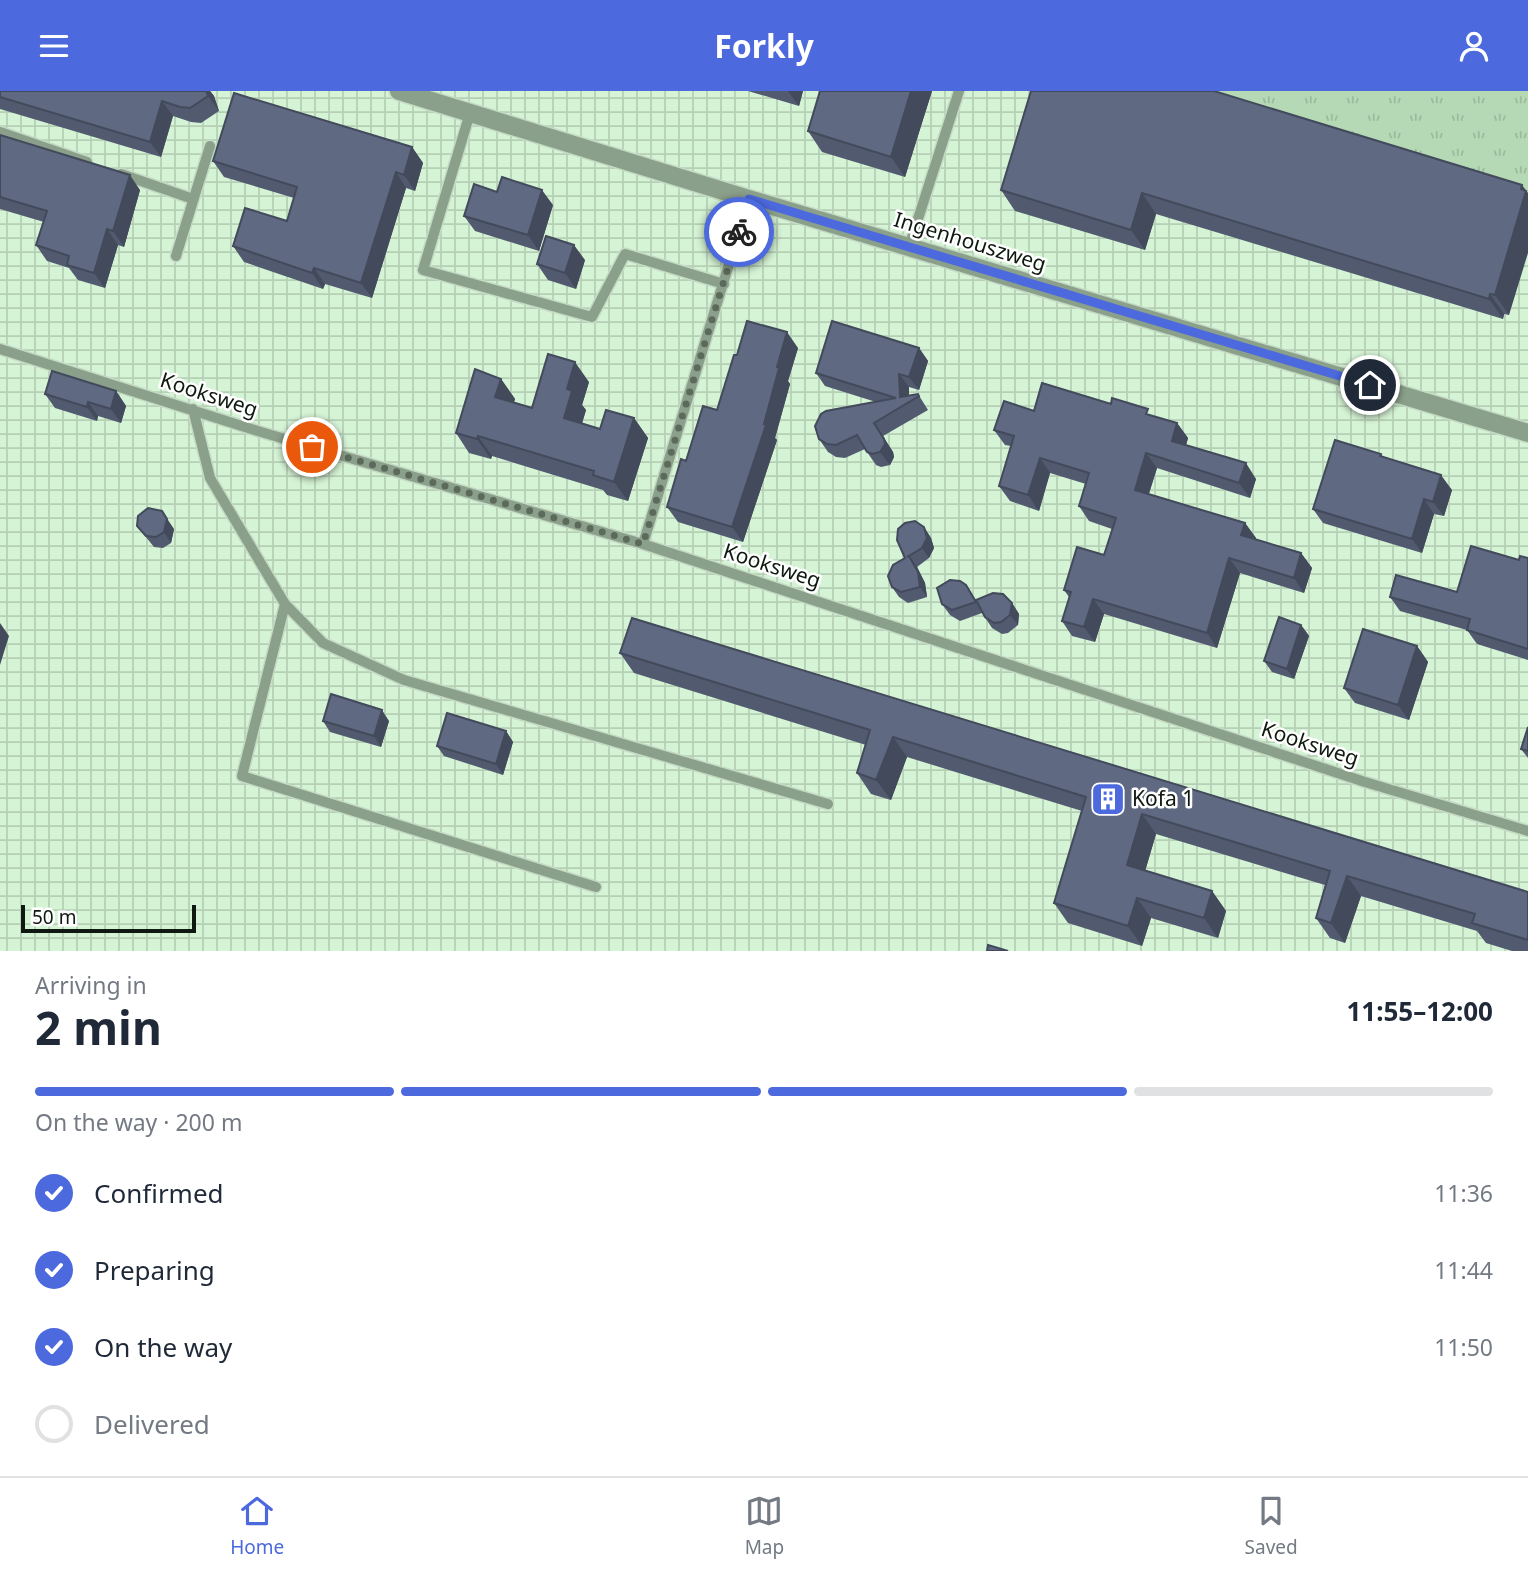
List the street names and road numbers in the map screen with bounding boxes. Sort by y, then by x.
street label: Ingenhouszweg [891,205,1050,277]
street label: Kooksweg [157,365,262,423]
street label: Kooksweg [720,536,825,594]
street label: Kooksweg [1258,714,1363,772]

